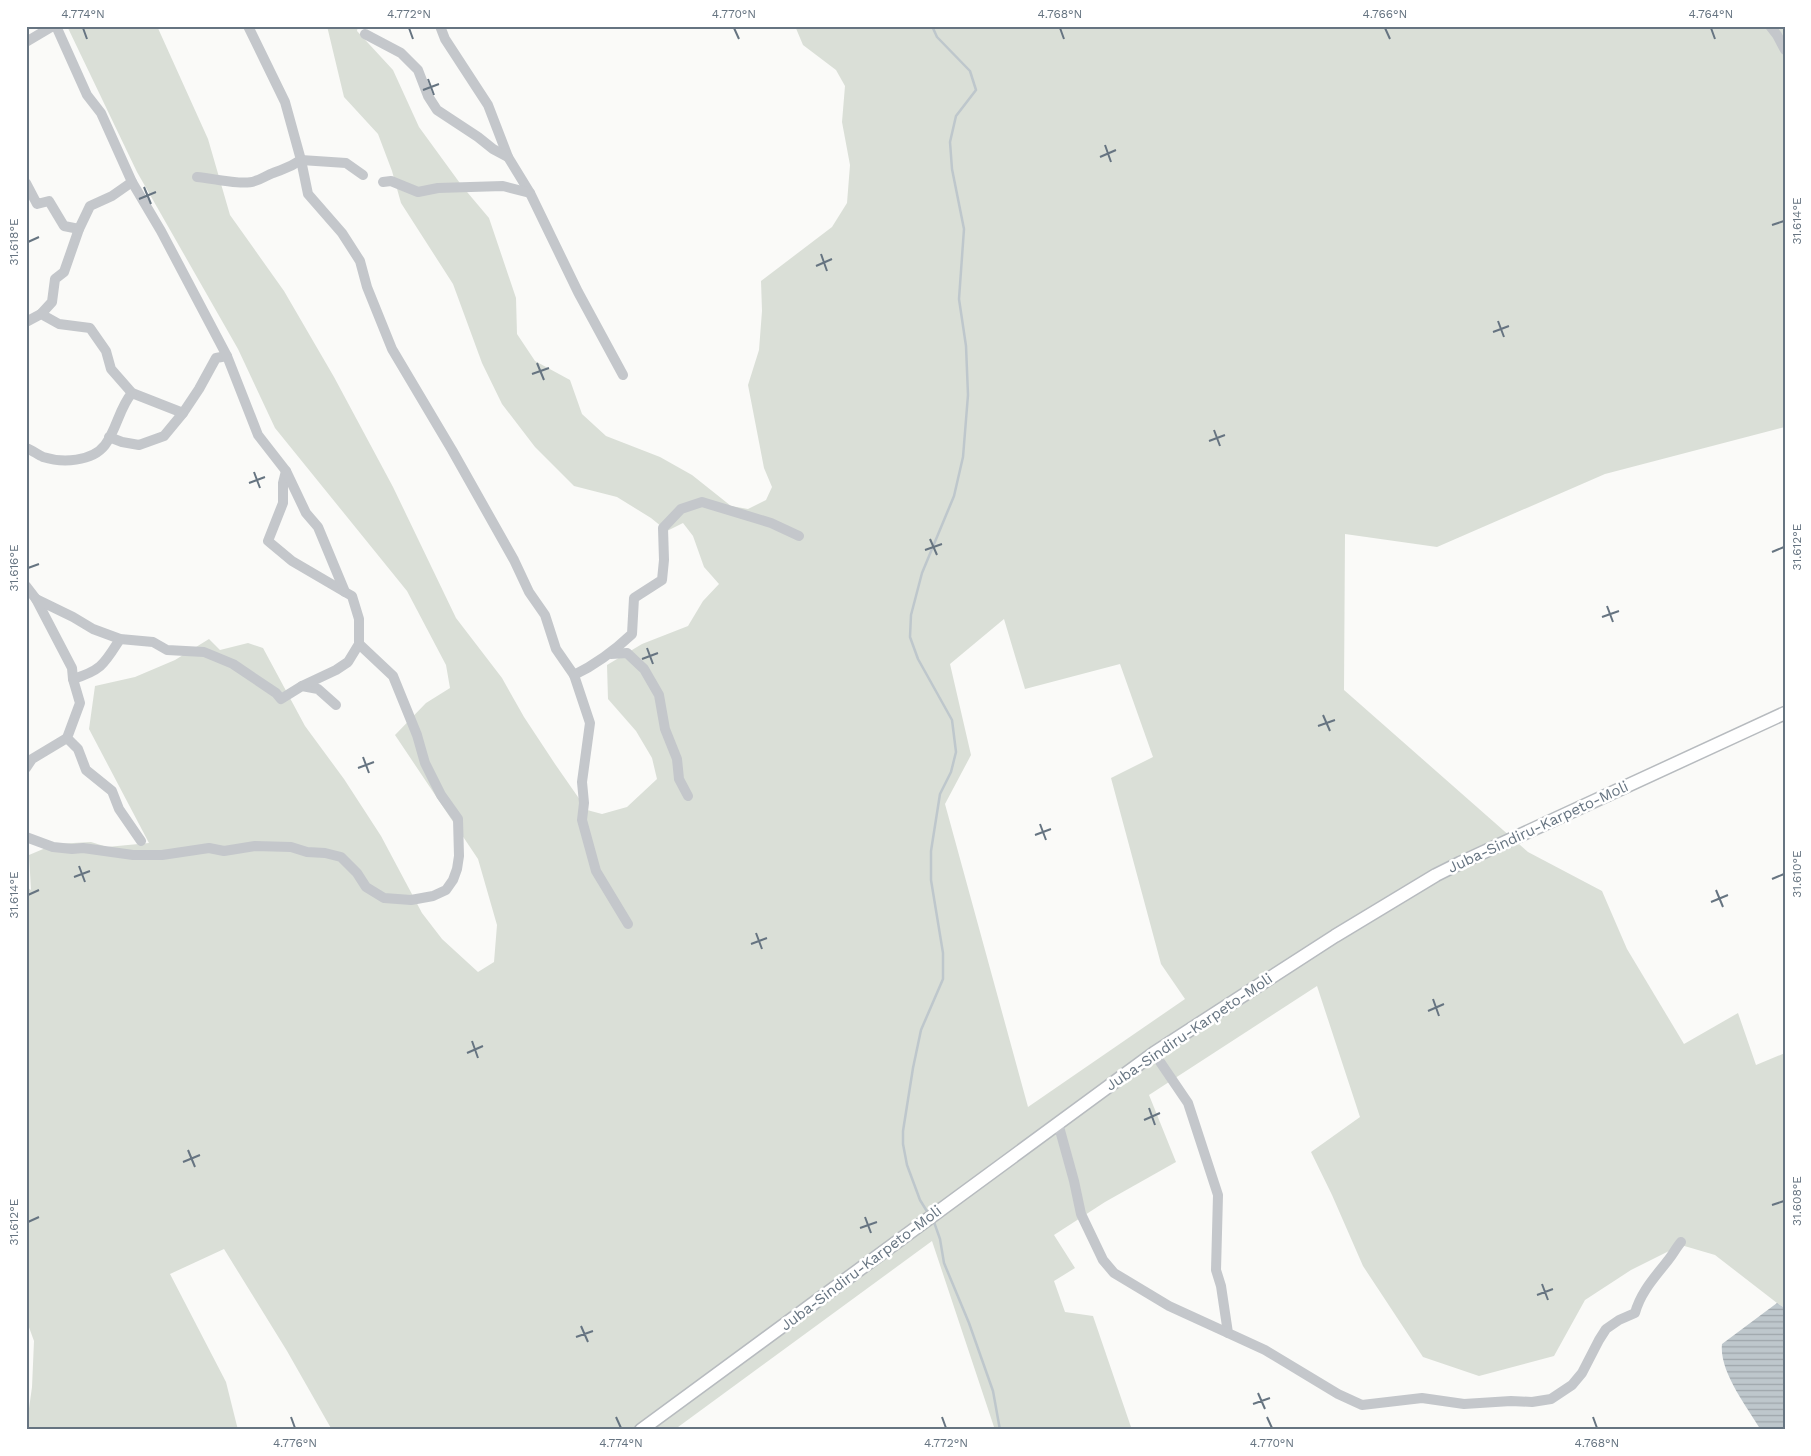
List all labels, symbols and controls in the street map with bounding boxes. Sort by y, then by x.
text: 4.774°N [61,7,105,21]
text: 4.772°N [387,7,431,21]
text: 4.770°N [712,7,756,21]
text: 4.768°N [1038,7,1082,21]
text: 4.766°N [1363,7,1407,21]
text: 4.764°N [1689,7,1733,21]
text: 31.614°E [1790,197,1804,245]
text: 31.618°E [7,218,21,266]
text: 31.612°E [1790,523,1804,570]
text: 31.616°E [7,544,21,592]
street label: Juba-Sindiru-Karpeto-Moli [1445,777,1631,877]
text: 31.610°E [1790,850,1804,898]
text: 31.614°E [7,871,21,919]
street label: Juba-Sindiru-Karpeto-Moli [1102,969,1276,1095]
text: 31.608°E [1790,1176,1804,1226]
text: 31.612°E [7,1198,21,1245]
street label: Juba-Sindiru-Karpeto-Moli [777,1202,945,1334]
text: 4.776°N [273,1436,317,1450]
text: 4.774°N [599,1436,643,1450]
text: 4.772°N [924,1436,968,1450]
text: 4.770°N [1250,1436,1294,1450]
text: 4.768°N [1575,1436,1619,1450]

